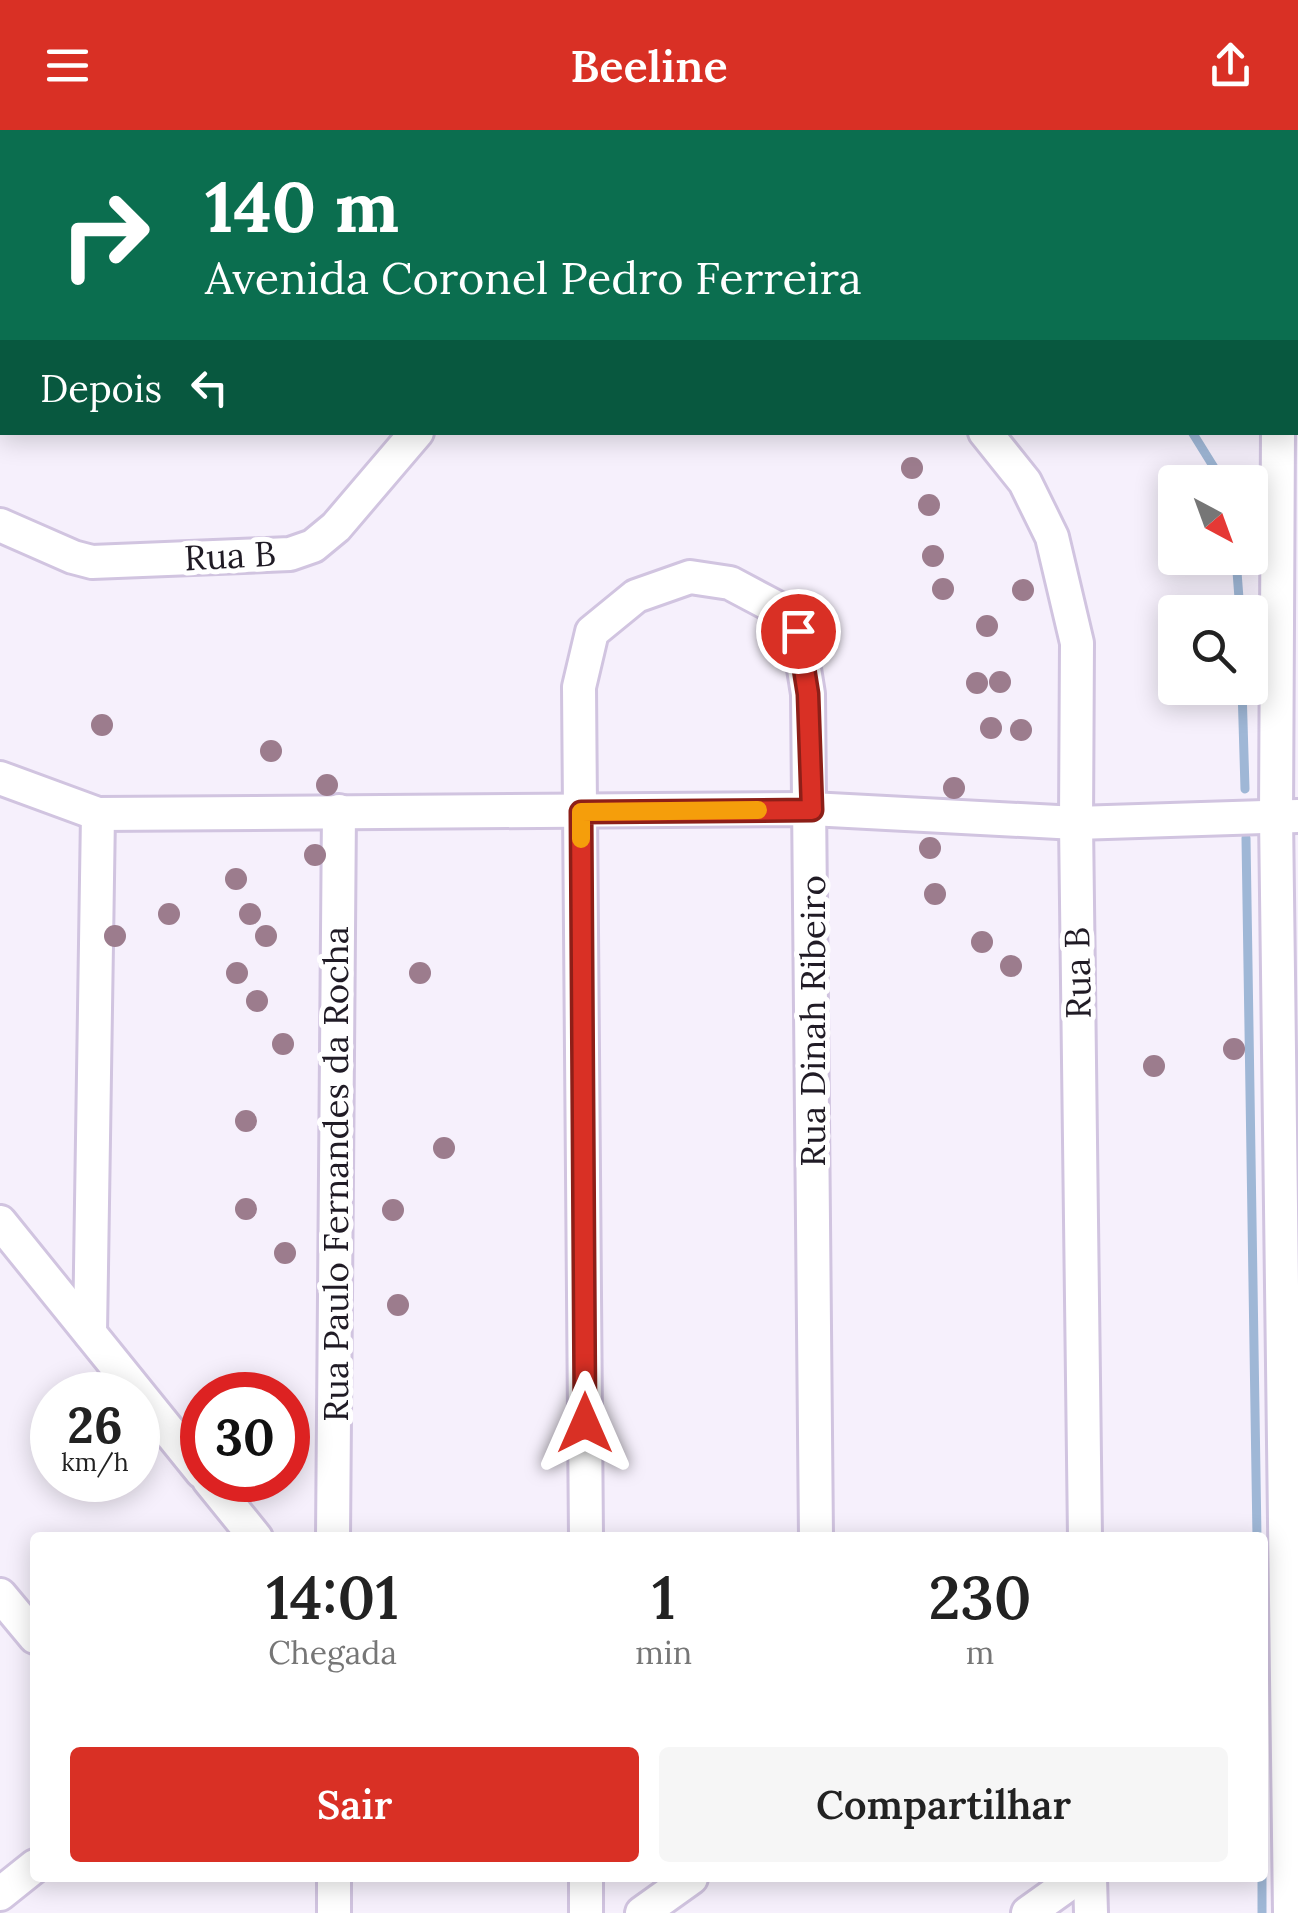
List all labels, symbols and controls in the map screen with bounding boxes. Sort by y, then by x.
text: Beeline [570,37,728,94]
icon: menu [40,38,95,93]
icon: share [1203,38,1258,93]
text: 140 m [205,162,399,251]
icon: right [40,170,170,300]
text: Avenida Coronel Pedro Ferreira [205,249,862,306]
icon: left [182,360,237,415]
text: Depois [40,364,162,412]
north arrow [1158,465,1268,575]
map controls [1158,465,1268,705]
street label: Rua B [183,531,277,580]
pin [756,589,841,674]
button: search [1158,595,1268,705]
icon: arrive [771,604,826,659]
street label: Rua Dinah Ribeiro [790,875,835,1167]
street label: Rua Paulo Fernandes da Rocha [313,926,358,1422]
street label: Rua B [1054,927,1101,1019]
position arrow [533,1371,637,1475]
speed limit sign: 30 [180,1372,310,1502]
text: 26 [67,1393,123,1457]
text: km/h [61,1446,129,1478]
text: 14:01 [266,1559,399,1635]
text: 1 [652,1559,675,1635]
text: 230 [929,1559,1032,1635]
text: Chegada [268,1632,397,1673]
text: min [635,1632,692,1673]
text: m [966,1632,994,1673]
button: Sair [70,1747,639,1862]
button: Compartilhar [659,1747,1228,1862]

